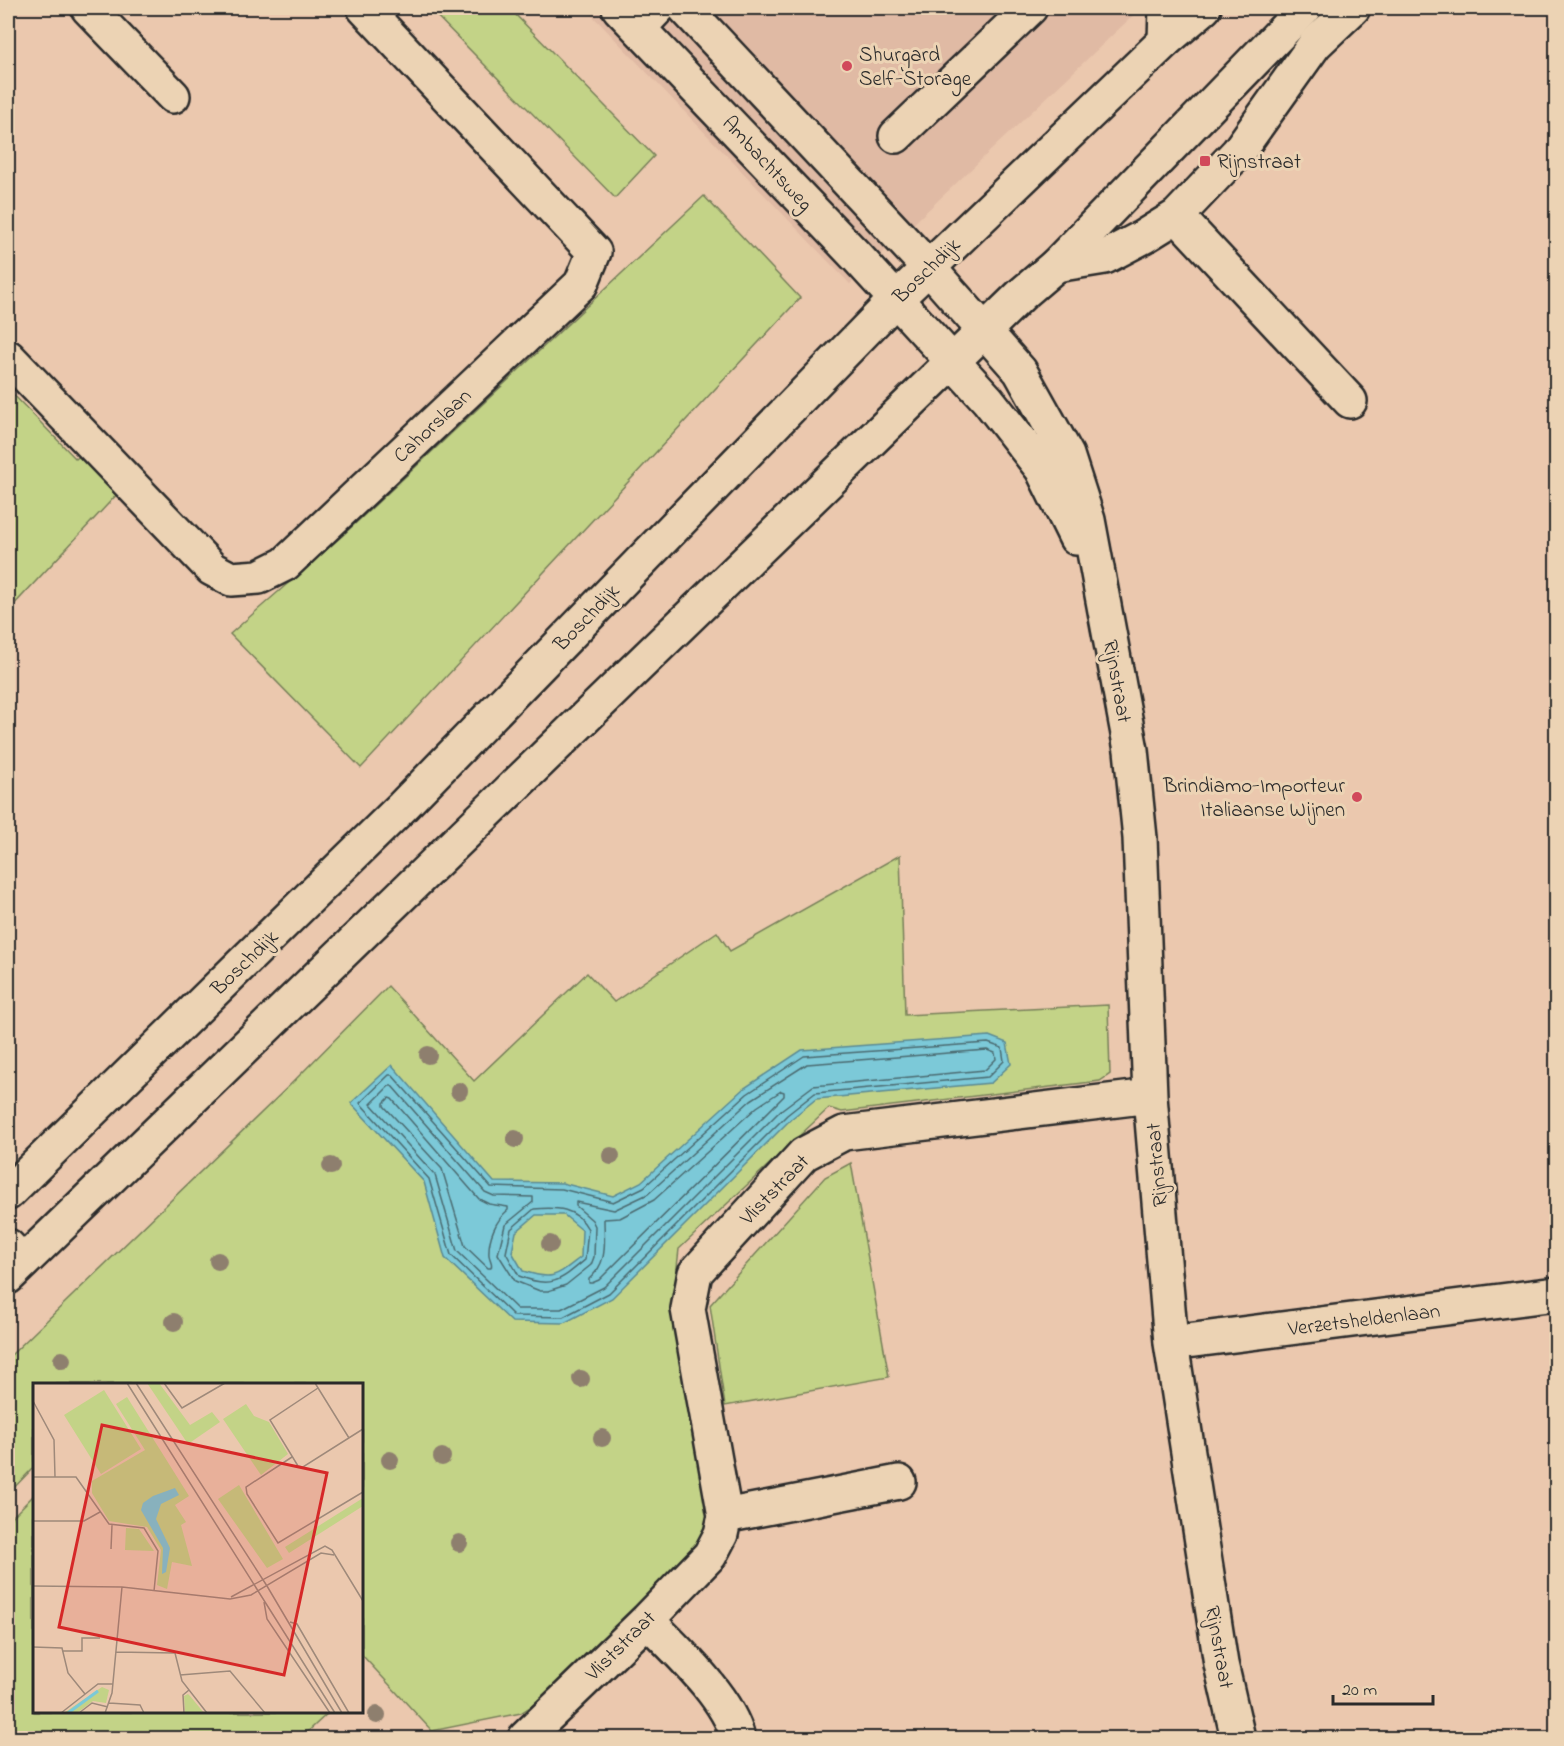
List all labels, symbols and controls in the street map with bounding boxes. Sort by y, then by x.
place label: Shurgard Self-Storage [859,41,972,97]
marker: Shurgard Self-Storage [840,59,854,73]
street label: Ambachtsweg [713,110,819,220]
place label: Rijnstraat [1217,148,1301,178]
marker: Rijnstraat [1198,154,1212,168]
street label: Boschdijk [886,231,969,312]
street label: Cahorslaan [387,382,479,471]
street label: Boschdijk [547,577,628,660]
street label: Rijnstraat [1094,637,1138,725]
place label: Brindiamo-Importeur Italiaanse Wijnen [1162,772,1345,826]
marker: Brindiamo-Importeur Italiaanse Wijnen [1350,790,1364,804]
street label: Boschdijk [204,923,287,1004]
street label: Rijnstraat [1139,1122,1177,1208]
street label: Vliststraat [733,1148,817,1234]
street label: Verzetsheldenlaan [1286,1297,1442,1345]
inset map [33,1383,363,1713]
street label: Rijnstraat [1196,1603,1240,1691]
street label: Vliststraat [579,1604,663,1689]
scale bar [1333,1668,1434,1706]
text: 20 m [1342,1678,1377,1704]

